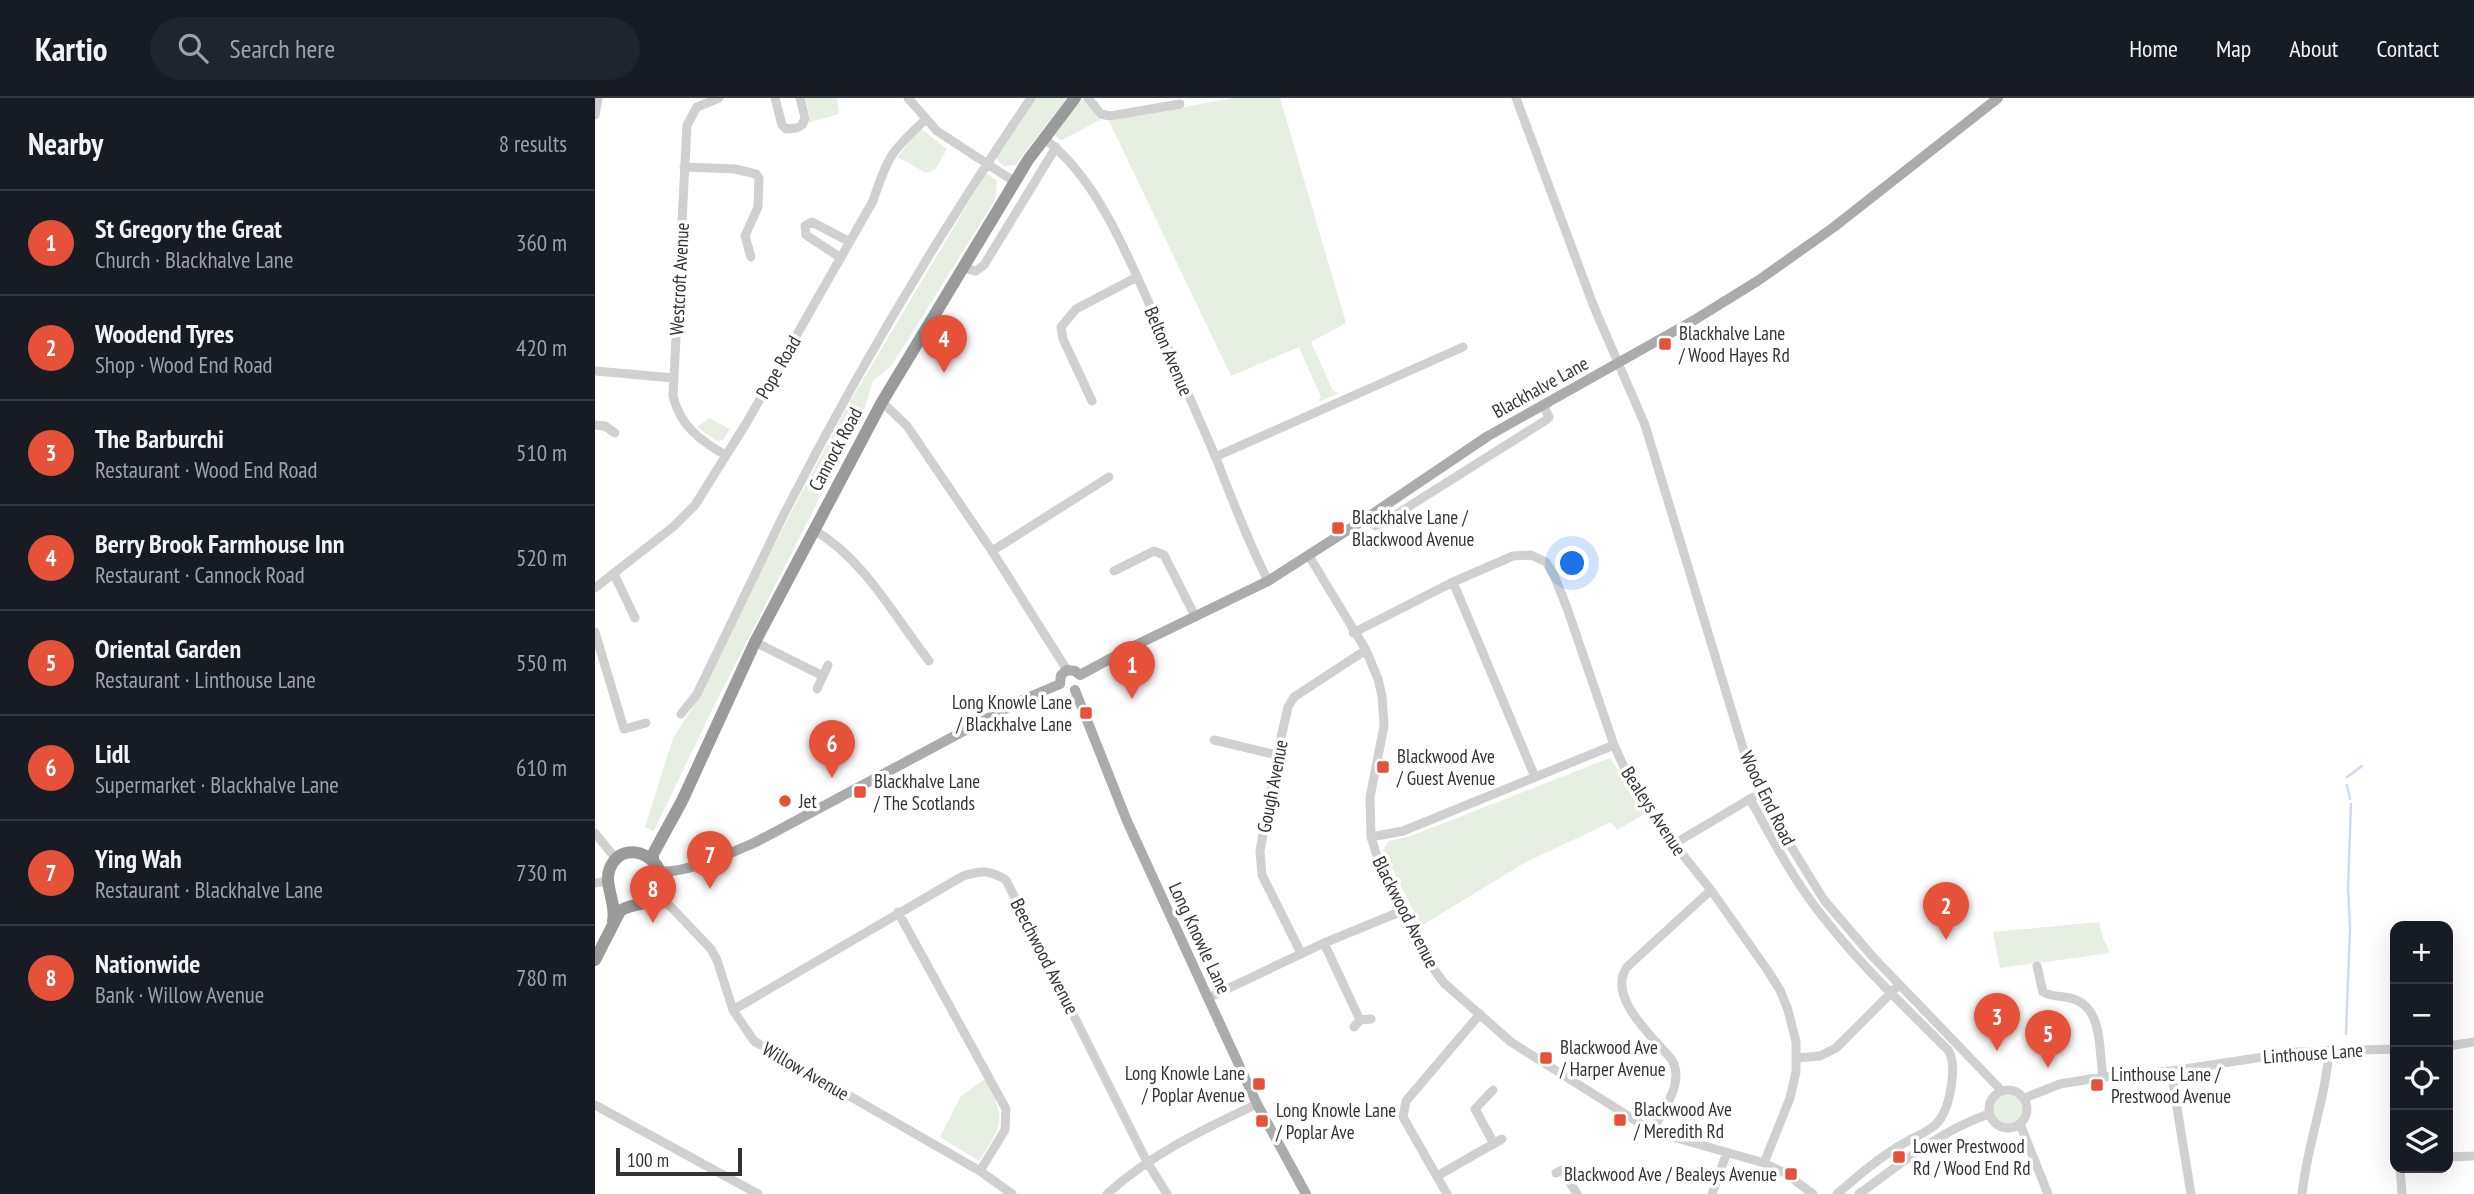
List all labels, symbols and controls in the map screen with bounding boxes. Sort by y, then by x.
search box [150,17,640,80]
text: Kartio [35,27,108,70]
icon: search [174,29,212,67]
text: Search here [230,32,335,65]
text: Home [2129,33,2178,64]
text: Map [2216,33,2251,64]
text: About [2289,33,2338,64]
text: Contact [2376,33,2439,64]
text: Nearby [28,124,103,163]
text: 8 results [499,129,567,158]
text: St Gregory the Great [95,212,282,245]
street label: Westcroft Avenue [664,222,694,336]
text: 1 [46,228,57,257]
text: 360 m [516,228,567,257]
text: Church · Blackhalve Lane [95,245,293,274]
street label: Belton Avenue [1140,303,1199,399]
pin: 4 [921,315,967,373]
text: Woodend Tyres [95,317,234,350]
place label: Blackhalve Lane / Wood Hayes Rd [1678,321,1790,367]
street label: Pope Road [750,331,806,403]
text: 2 [46,333,57,362]
text: 420 m [516,333,567,362]
marker: Blackhalve Lane / Wood Hayes Rd [1657,336,1673,352]
text: Shop · Wood End Road [95,350,273,379]
street label: Blackhalve Lane [1488,351,1592,423]
street label: Cannock Road [803,403,867,495]
text: The Barburchi [95,422,224,455]
text: 3 [46,438,57,467]
text: 510 m [516,438,567,467]
text: Restaurant · Wood End Road [95,455,318,484]
place label: Blackhalve Lane / Blackwood Avenue [1352,505,1475,551]
marker: Blackhalve Lane / Blackwood Avenue [1330,520,1346,536]
text: Berry Brook Farmhouse Inn [95,527,344,560]
text: 4 [46,543,57,572]
text: 520 m [516,543,567,572]
your location [1555,546,1589,580]
text: Restaurant · Cannock Road [95,560,305,589]
text: Oriental Garden [95,632,241,665]
pin: 1 [1109,641,1155,699]
text: 5 [46,648,57,677]
text: 550 m [516,648,567,677]
text: Restaurant · Linthouse Lane [95,665,316,694]
place label: Long Knowle Lane / Blackhalve Lane [952,690,1072,736]
marker: Long Knowle Lane / Blackhalve Lane [1078,705,1094,721]
pin: 6 [809,720,855,778]
text: Lidl [95,737,130,770]
street label: Gough Avenue [1251,737,1293,834]
place label: Blackwood Ave / Guest Avenue [1396,744,1495,790]
street label: Wood End Road [1735,747,1801,849]
text: 6 [46,753,57,782]
text: 610 m [516,753,567,782]
marker: Blackwood Ave / Guest Avenue [1375,759,1391,775]
street label: Bealeys Avenue [1616,762,1692,860]
place label: Blackhalve Lane / The Scotlands [873,769,980,815]
text: Supermarket · Blackhalve Lane [95,770,339,799]
marker: Blackhalve Lane / The Scotlands [852,784,868,800]
place label: Jet [798,789,817,813]
marker: Jet [777,793,793,809]
pin: 7 [687,831,733,889]
text: Ying Wah [95,842,182,875]
street label: Blackwood Avenue [1368,852,1445,972]
text: 7 [46,858,57,887]
text: 730 m [516,858,567,887]
pin: 8 [630,865,676,923]
text: Restaurant · Blackhalve Lane [95,875,323,904]
street label: Long Knowle Lane [1164,879,1236,998]
pin: 2 [1923,882,1969,940]
street label: Beechwood Avenue [1006,894,1085,1018]
map controls [2390,921,2453,1173]
button: + [2390,921,2453,984]
text: Nationwide [95,947,200,980]
text: 8 [46,963,57,992]
text: 780 m [516,963,567,992]
text: Bank · Willow Avenue [95,980,264,1009]
button: − [2390,984,2453,1047]
pin: 3 [1974,993,2020,1051]
pin: 5 [2025,1010,2071,1068]
place label: Blackwood Ave / Harper Avenue [1559,1035,1666,1081]
street label: Willow Avenue [758,1037,854,1106]
street label: Linthouse Lane [2262,1038,2364,1068]
button: locate [2390,1047,2453,1110]
marker: Blackwood Ave / Harper Avenue [1538,1050,1554,1066]
place label: Long Knowle Lane / Poplar Avenue [1125,1061,1245,1107]
place label: Linthouse Lane / Prestwood Avenue [2111,1062,2231,1108]
marker: Long Knowle Lane / Poplar Avenue [1251,1076,1267,1092]
marker: Linthouse Lane / Prestwood Avenue [2089,1077,2105,1093]
place label: Blackwood Ave / Meredith Rd [1633,1097,1732,1143]
place label: Long Knowle Lane / Poplar Ave [1275,1098,1396,1144]
button: layers [2390,1110,2453,1173]
marker: Blackwood Ave / Meredith Rd [1612,1112,1628,1128]
marker: Long Knowle Lane / Poplar Ave [1254,1113,1270,1129]
place label: Lower Prestwood Rd / Wood End Rd [1913,1134,2031,1180]
scale bar [616,1145,742,1177]
text: 100 m [627,1148,669,1172]
marker: Lower Prestwood Rd / Wood End Rd [1891,1149,1907,1165]
place label: Blackwood Ave / Bealeys Avenue [1564,1162,1777,1186]
marker: Blackwood Ave / Bealeys Avenue [1783,1166,1799,1182]

